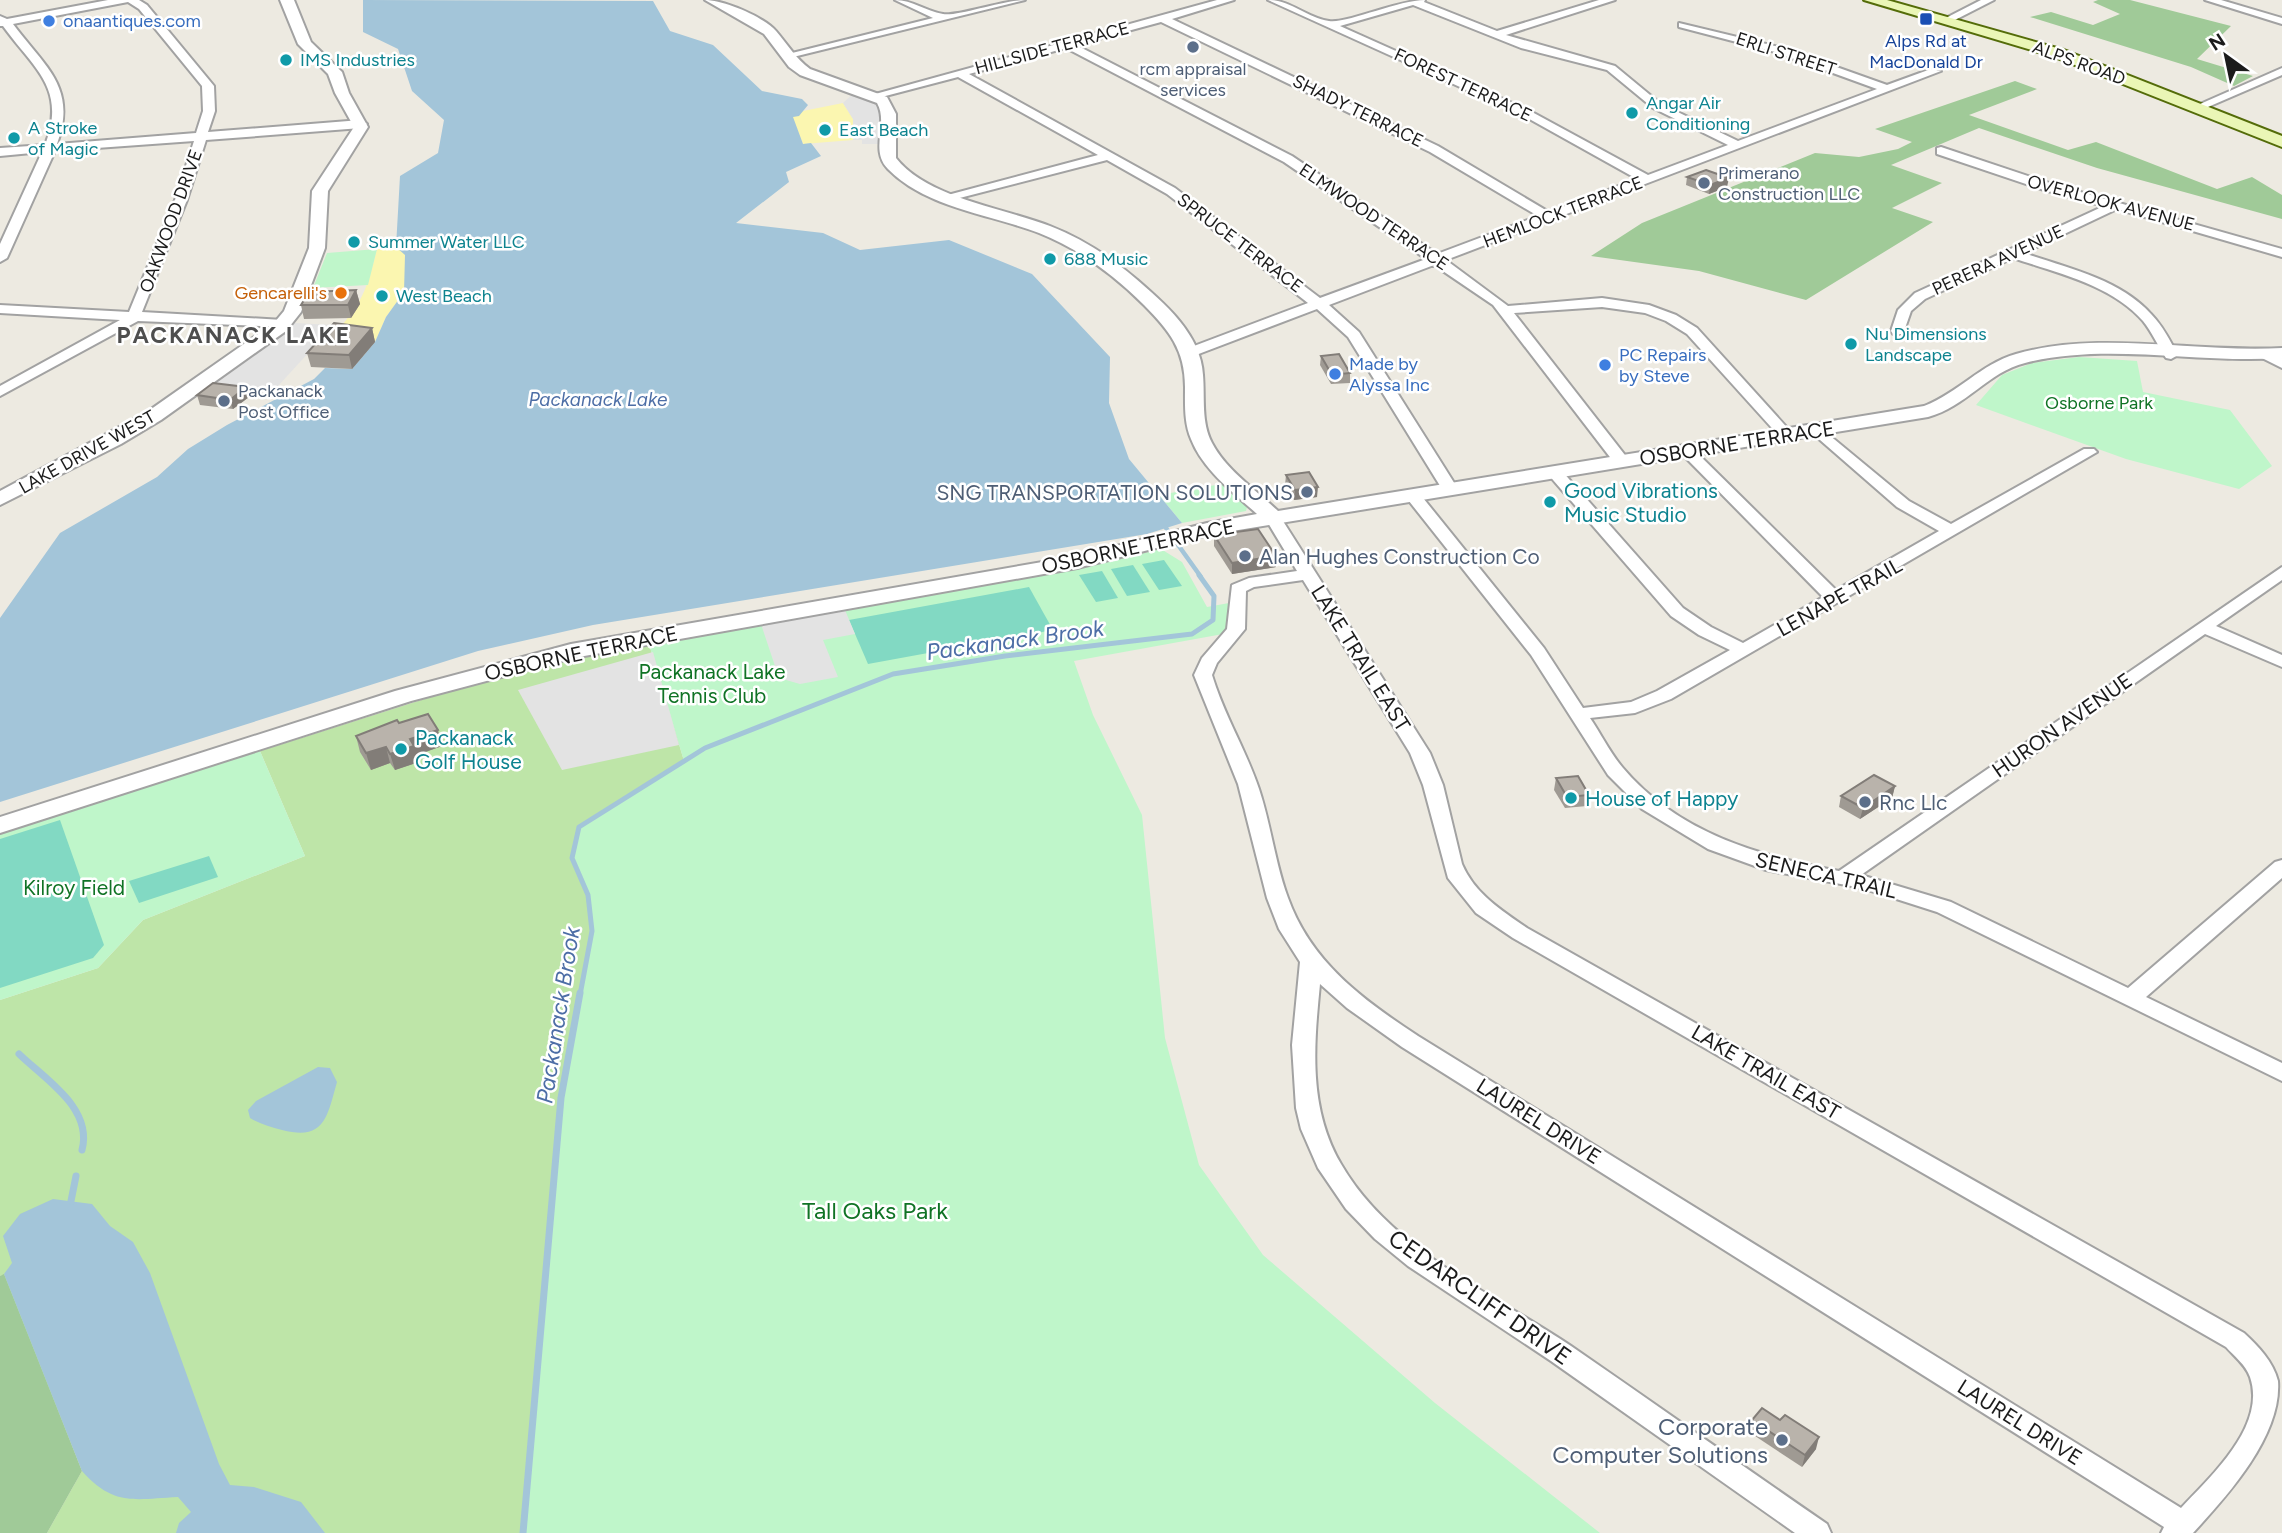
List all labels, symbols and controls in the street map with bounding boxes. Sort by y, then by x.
place label: onaantiques.com [63,10,201,32]
marker: Alps Rd at MacDonald Dr [1918,11,1934,27]
marker: onaantiques.com [41,13,57,29]
street label: HILLSIDE TERRACE [972,17,1132,79]
north arrow [2191,21,2261,91]
street label: ERLI STREET [1733,27,1839,81]
text: N [2205,29,2229,56]
place label: Alps Rd at MacDonald Dr [1869,30,1983,73]
street label: ALPS ROAD [2030,36,2128,90]
marker: rcm appraisal services [1185,39,1201,55]
street label: FOREST TERRACE [1391,43,1535,127]
place label: IMS Industries [300,49,415,71]
marker: IMS Industries [278,52,294,68]
place label: rcm appraisal services [1139,58,1247,101]
street label: SHADY TERRACE [1289,70,1427,152]
place label: Angar Air Conditioning [1646,92,1750,135]
marker: Angar Air Conditioning [1624,105,1640,121]
place label: A Stroke of Magic [28,117,99,160]
place label: East Beach [839,119,928,141]
marker: East Beach [817,122,833,138]
marker: A Stroke of Magic [6,130,22,146]
street label: OAKWOOD DRIVE [135,146,207,296]
street label: ELMWOOD TERRACE [1295,159,1453,275]
place label: Primerano Construction LLC [1718,162,1860,205]
street label: OVERLOOK AVENUE [2025,170,2197,236]
street label: HEMLOCK TERRACE [1480,171,1646,253]
marker: Primerano Construction LLC [1696,175,1712,191]
street label: SPRUCE TERRACE [1173,188,1307,298]
street label: PERERA AVENUE [1929,220,2067,300]
place label: Summer Water LLC [368,231,525,253]
marker: Summer Water LLC [346,234,362,250]
place label: 688 Music [1064,248,1149,270]
marker: 688 Music [1042,251,1058,267]
place label: Gencarelli's [235,282,327,304]
marker: Gencarelli's [333,285,349,301]
place label: West Beach [396,285,492,307]
marker: West Beach [374,288,390,304]
district label: PACKANACK LAKE [117,321,351,349]
place label: Nu Dimensions Landscape [1865,323,1987,366]
marker: Nu Dimensions Landscape [1843,336,1859,352]
place label: PC Repairs by Steve [1619,344,1706,387]
place label: Made by Alyssa Inc [1349,353,1430,396]
marker: PC Repairs by Steve [1597,357,1613,373]
marker: Made by Alyssa Inc [1327,366,1343,382]
place label: Packanack Post Office [238,380,329,423]
water label: Packanack Lake [529,388,668,411]
park label: Osborne Park [2045,392,2153,414]
marker: Packanack Post Office [216,393,232,409]
street label: LAKE DRIVE WEST [15,405,159,499]
street label: OSBORNE TERRACE [1638,415,1836,471]
place label: Good Vibrations Music Studio [1564,478,1718,527]
place label: SNG TRANSPORTATION SOLUTIONS [936,480,1293,505]
marker: SNG TRANSPORTATION SOLUTIONS [1299,484,1315,500]
marker: Good Vibrations Music Studio [1542,494,1558,510]
street label: OSBORNE TERRACE [1039,513,1237,579]
place label: Alan Hughes Construction Co [1259,544,1540,569]
marker: Alan Hughes Construction Co [1237,548,1253,564]
street label: LENAPE TRAIL [1772,552,1906,642]
street label: LAKE TRAIL EAST [1306,580,1416,736]
water label: Packanack Brook [924,614,1106,666]
street label: OSBORNE TERRACE [482,620,680,686]
park label: Packanack Lake Tennis Club [639,659,785,708]
street label: HURON AVENUE [1987,667,2137,783]
place label: Packanack Golf House [415,725,522,774]
marker: Packanack Golf House [393,741,409,757]
place label: House of Happy [1585,786,1738,811]
marker: House of Happy [1563,790,1579,806]
place label: Rnc Llc [1879,790,1947,815]
marker: Rnc Llc [1857,794,1873,810]
street label: SENECA TRAIL [1753,847,1899,903]
park label: Kilroy Field [23,875,125,900]
water label: Packanack Brook [530,924,586,1106]
street label: LAKE TRAIL EAST [1687,1019,1845,1125]
street label: LAUREL DRIVE [1472,1073,1606,1169]
park label: Tall Oaks Park [802,1196,948,1225]
street label: CEDARCLIFF DRIVE [1383,1223,1577,1371]
street label: LAUREL DRIVE [1953,1374,2087,1470]
place label: Corporate Computer Solutions [1552,1412,1768,1469]
marker: Corporate Computer Solutions [1774,1432,1790,1448]

